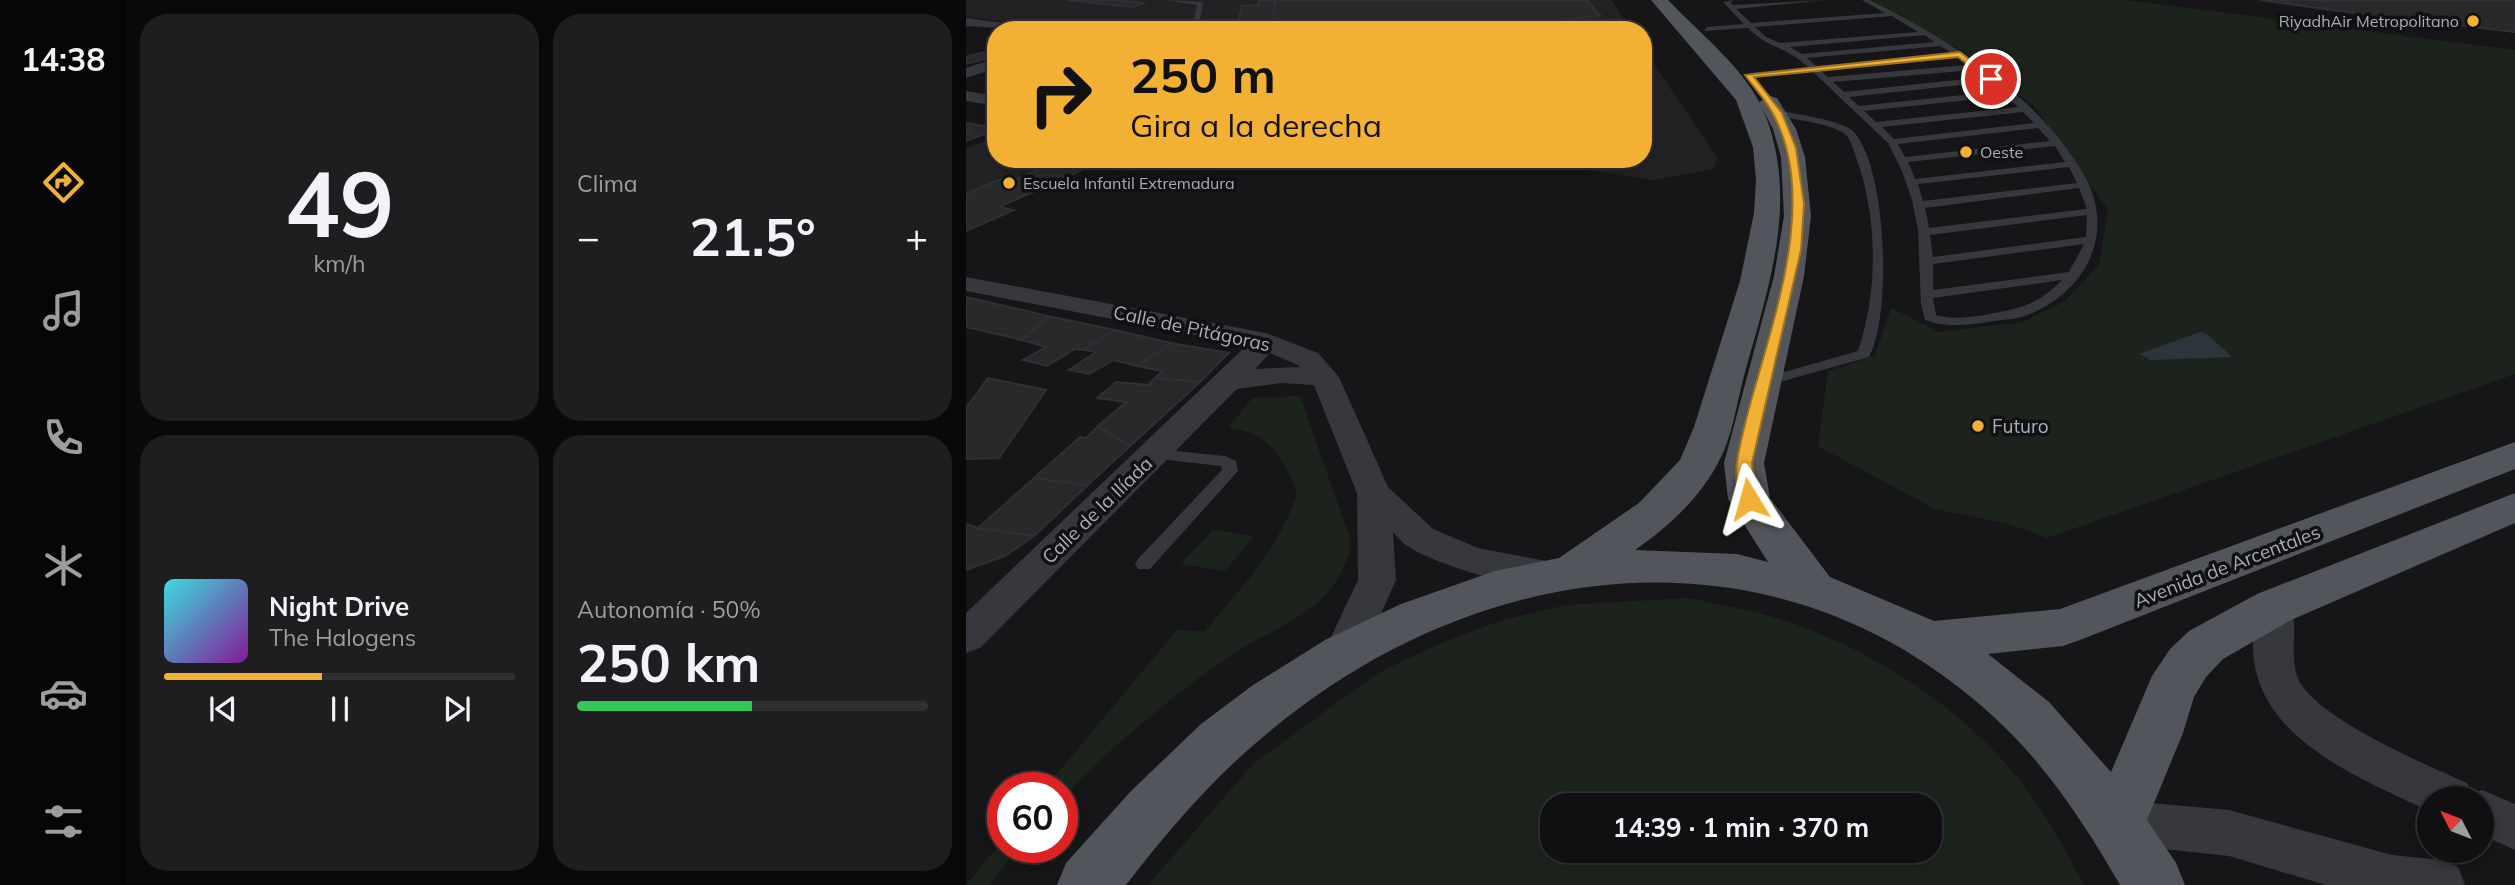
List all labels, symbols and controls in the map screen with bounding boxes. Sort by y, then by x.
place label: RiyadhAir Metropolitano [2279,11,2459,31]
marker: RiyadhAir Metropolitano [2465,13,2481,29]
text: 14:38 [21,39,105,79]
text: 250 m [1130,44,1276,105]
icon: right [1015,49,1106,140]
pin [1961,49,2021,109]
icon: arrive [1972,60,2010,98]
text: Gira a la derecha [1130,105,1382,145]
place label: Oeste [1980,142,2023,162]
marker: Oeste [1958,144,1974,160]
text: 49 [285,146,394,260]
icon: directions [39,158,88,207]
text: Clima [577,169,638,198]
place label: Escuela Infantil Extremadura [1023,173,1235,193]
marker: Escuela Infantil Extremadura [1001,175,1017,191]
text: 21.5° [689,204,816,269]
text: − [577,213,600,261]
text: + [905,213,928,261]
text: km/h [313,249,366,278]
icon: music [39,286,88,335]
street label: Calle de Pitágoras [1111,300,1273,356]
icon: phone [39,413,88,462]
place label: Futuro [1992,414,2049,438]
marker: Futuro [1970,418,1986,434]
street label: Calle de la Ilíada [1037,451,1157,569]
position arrow [1712,462,1786,536]
street label: Avenida de Arcentales [2130,519,2324,613]
icon: climate [39,541,88,590]
text: Night Drive [269,590,409,623]
text: Autonomía · 50% [577,595,761,624]
text: The Halogens [269,623,416,652]
text: 250 km [577,630,760,695]
icon: car [39,669,88,718]
icon: previous [204,690,242,728]
icon: pause [321,690,359,728]
icon: next [438,690,476,728]
speed limit sign: 60 [987,772,1078,863]
north arrow [2417,786,2494,863]
map controls [2417,786,2494,863]
icon: filters [39,797,88,846]
text: 14:39 · 1 min · 370 m [1613,811,1869,844]

